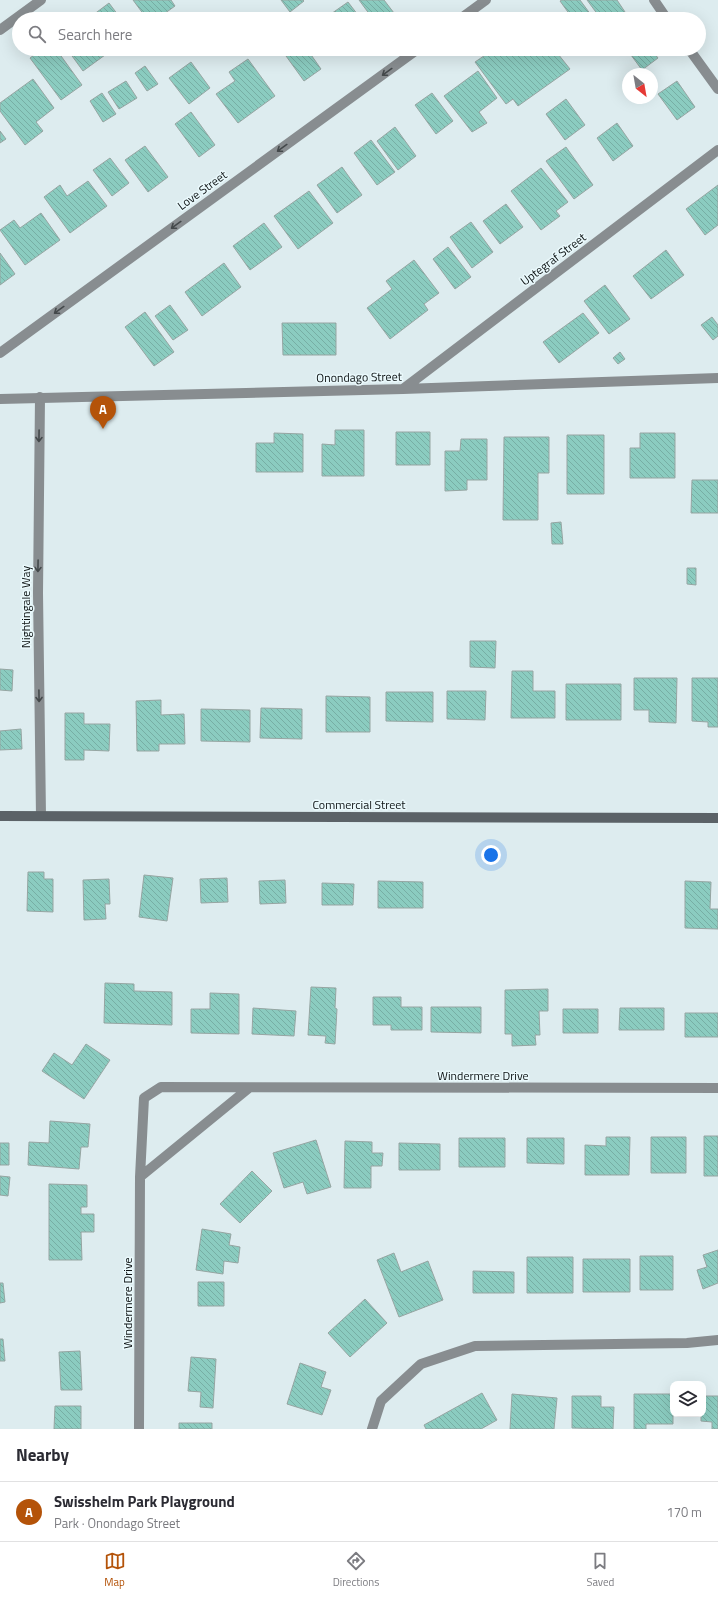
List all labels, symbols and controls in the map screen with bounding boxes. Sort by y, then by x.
search box [12,12,706,56]
icon: search [26,23,48,45]
text: Search here [58,23,132,46]
one-way arrow [381,68,392,76]
north arrow [622,68,658,104]
one-way arrow [276,144,287,152]
street label: Love Street [173,165,231,215]
one-way arrow [171,220,182,229]
street label: Uptegraf Street [516,227,591,290]
one-way arrow [53,306,64,314]
street label: Onondago Street [316,367,403,387]
pin: A [90,396,116,429]
one-way arrow [35,429,43,442]
one-way arrow [34,559,42,572]
street label: Nightingale Way [16,566,35,648]
one-way arrow [35,689,43,702]
street label: Commercial Street [312,795,406,814]
your location [481,845,501,865]
street label: Windermere Drive [437,1066,529,1085]
street label: Windermere Drive [118,1257,137,1349]
map controls [670,1381,706,1417]
button: layers [670,1381,706,1417]
text: Nearby [16,1442,69,1468]
text: Swisshelm Park Playground [54,1490,235,1513]
text: A [25,1502,33,1522]
text: 170 m [666,1502,702,1522]
text: Park · Onondago Street [54,1513,180,1533]
tab: Map [104,1550,126,1590]
tab: Directions [333,1550,379,1590]
tab: Saved [586,1550,614,1590]

